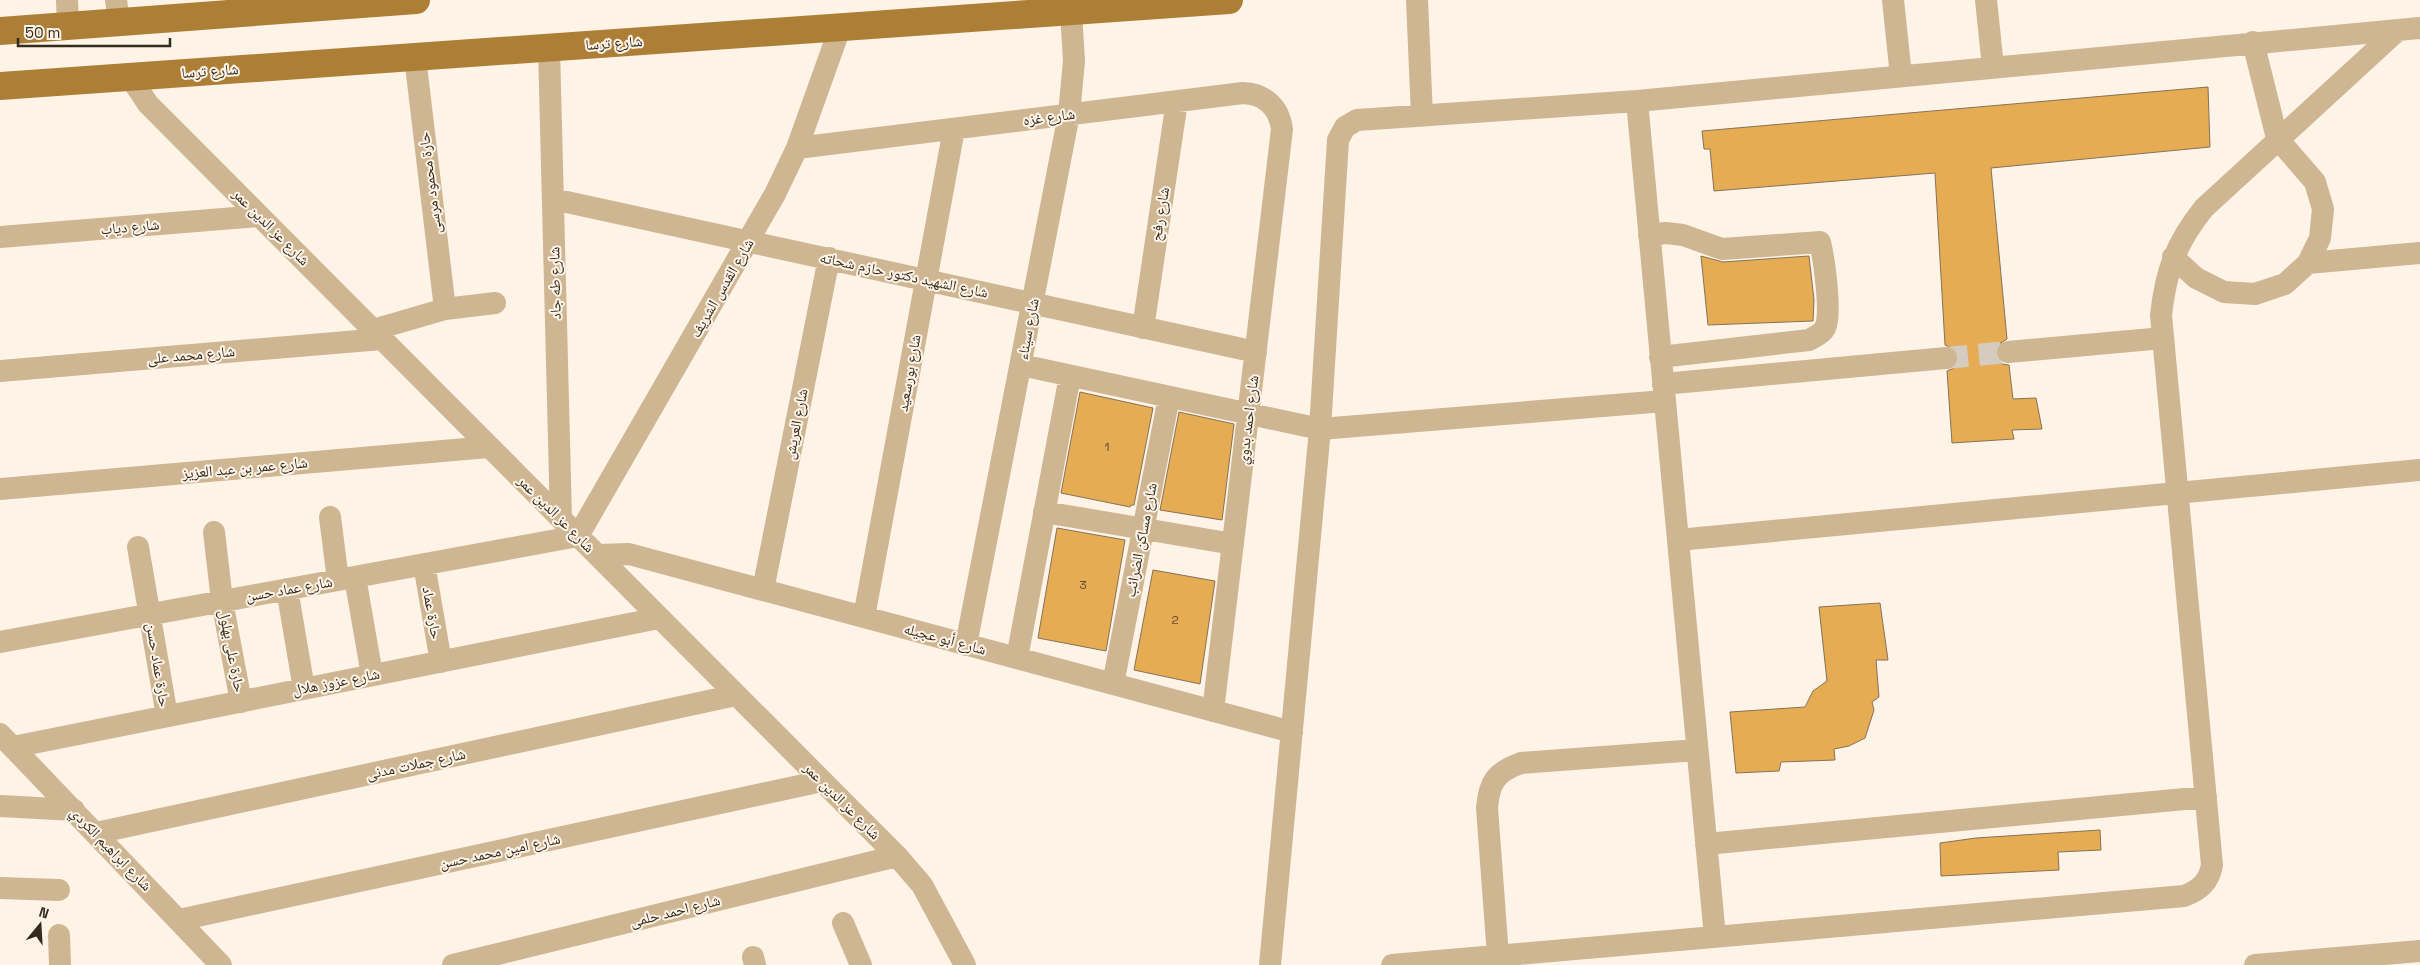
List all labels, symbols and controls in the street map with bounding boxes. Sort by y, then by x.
scale bar [18,15,170,47]
text: 50 m [25,23,60,42]
street label: شارع ترسا [585,31,643,55]
street label: شارع ترسا [181,59,239,83]
street label: شارع غزه [1022,104,1076,130]
street label: حارة محمود مرسى [414,131,446,235]
street label: شارع عز الدين عمر [227,183,314,270]
street label: شارع رفح [1146,185,1174,242]
street label: شارع دياب [100,214,160,240]
street label: شارع القدس الشريف [686,235,759,341]
street label: شارع طه جاد [544,246,566,319]
street label: شارع الشهيد دكتور حازم شحاته [818,247,990,303]
street label: شارع سيناء [1012,296,1044,362]
street label: شارع بورسعيد [892,333,926,413]
street label: شارع محمد على [146,341,236,369]
street label: شارع احمد بدوي [1233,374,1265,466]
street label: شارع العريش [779,387,813,461]
house number: 1 [1104,439,1110,455]
street label: شارع عمر بن عبد العزيز [180,453,309,484]
street label: شارع عز الدين عمر [512,470,599,557]
street label: شارع مساكن الضرائب [1120,481,1162,599]
street label: شارع عماد حسن [244,571,334,607]
house number: 3 [1079,577,1087,593]
street label: حارة عماد [419,585,447,641]
street label: حارة على بهلول [214,608,250,695]
house number: 2 [1171,612,1179,628]
street label: شارع أبو عجيله [902,618,988,660]
street label: حارة عماد حسن [141,621,175,709]
street label: شارع عزوز هلال [291,664,381,700]
street label: شارع جملات مدنى [364,744,468,784]
street label: شارع عز الدين عمر [798,757,885,844]
street label: شارع ابراهيم الكردي [64,803,156,897]
street label: شارع امين محمد حسن [438,828,562,874]
street label: شارع احمد حلمى [628,890,722,932]
north arrow [15,900,65,950]
text: N [37,903,51,923]

